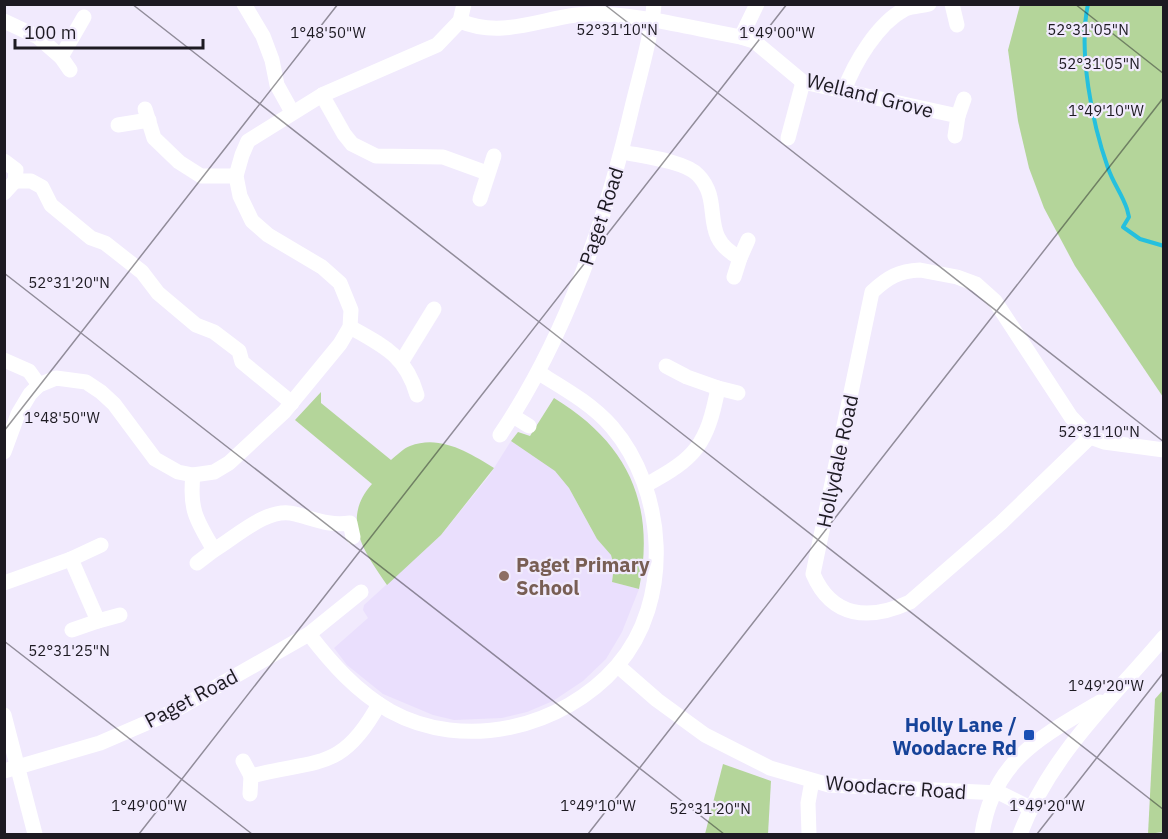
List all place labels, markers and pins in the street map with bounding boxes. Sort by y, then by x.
place label: Paget Primary School [516,551,650,601]
marker: Paget Primary School [497,569,511,583]
place label: Holly Lane / Woodacre Rd [892,711,1017,761]
marker: Holly Lane / Woodacre Rd [1022,728,1036,742]

